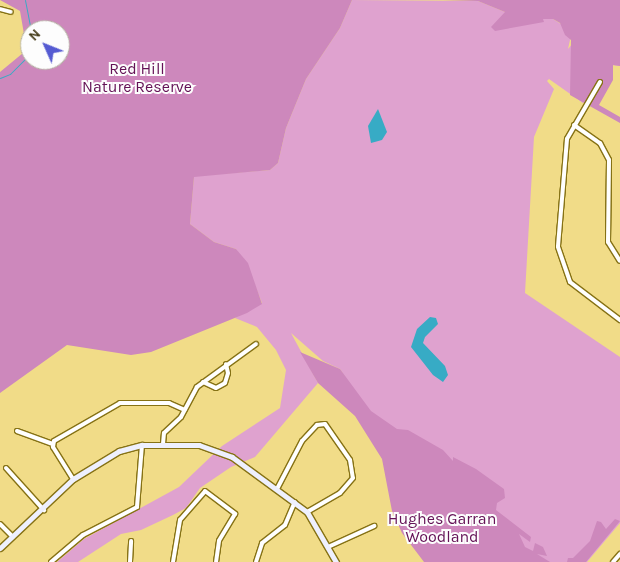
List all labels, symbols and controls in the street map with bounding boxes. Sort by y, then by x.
north arrow [20,20,70,70]
text: N [25,25,44,44]
park label: Red Hill Nature Reserve [82,59,192,97]
park label: Hughes Garran Woodland [388,509,496,547]

